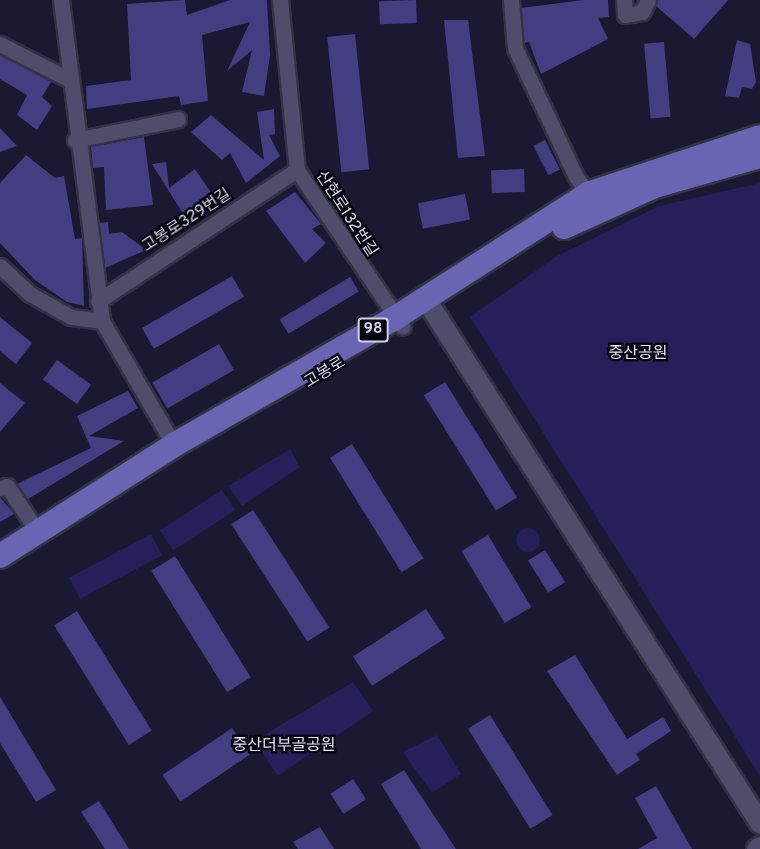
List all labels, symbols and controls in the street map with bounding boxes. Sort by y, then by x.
street label: 산현로132번길 [311,167,381,261]
street label: 고봉로329번길 [139,185,235,257]
road number: 98 [356,318,389,342]
park label: 중산공원 [609,344,667,364]
street label: 고봉로 [301,353,349,393]
park label: 중산더부골공원 [232,736,336,756]

